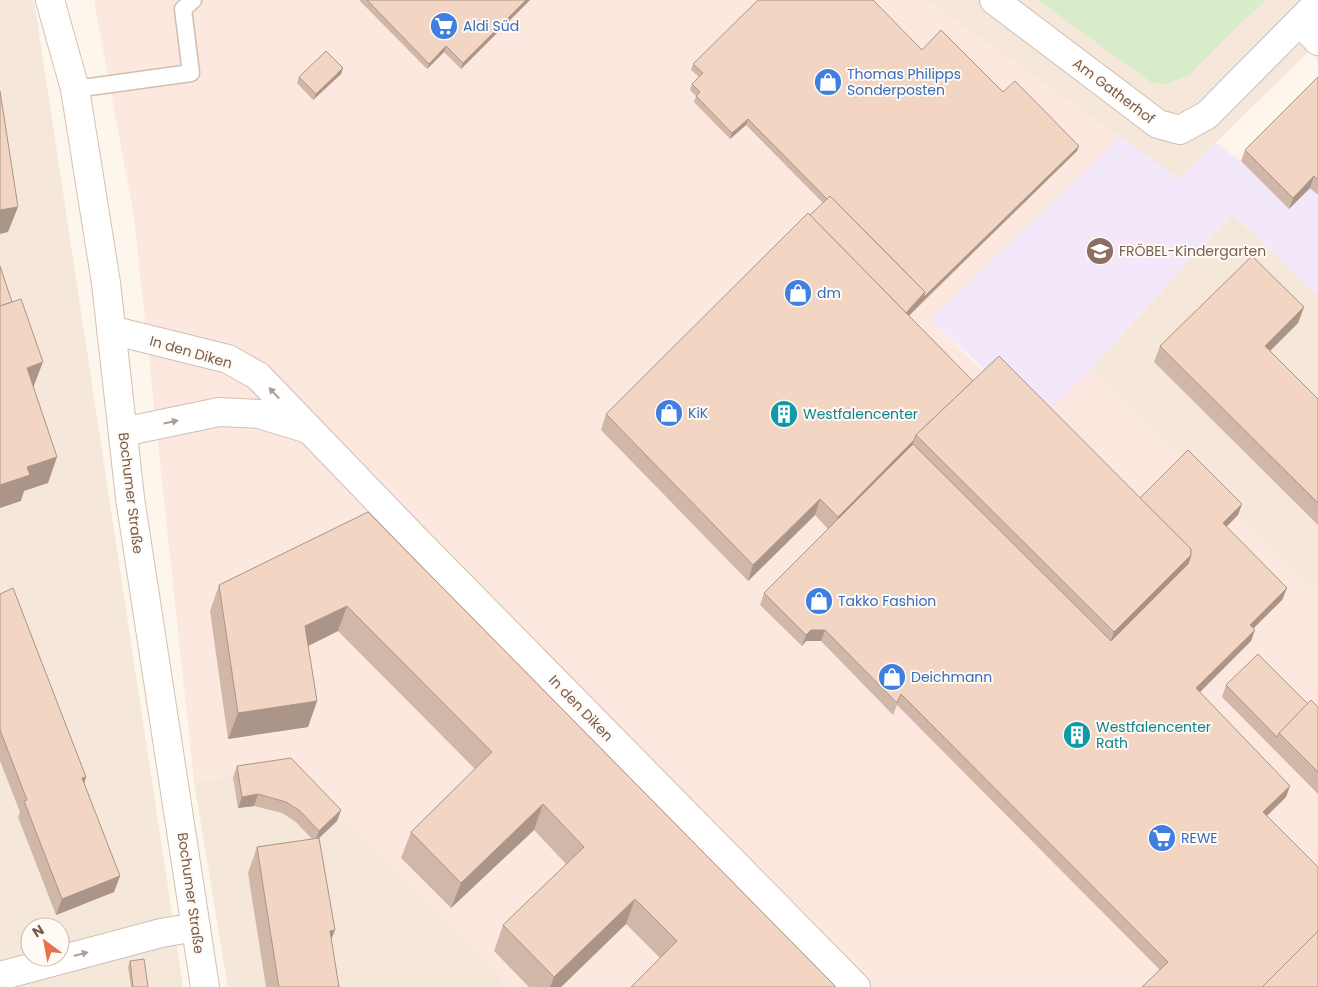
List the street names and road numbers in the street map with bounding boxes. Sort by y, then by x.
street label: Am Gatherhof [1069,53,1160,129]
street label: In den Diken [147,331,235,373]
street label: Bochumer Straße [114,431,148,555]
street label: In den Diken [544,670,618,746]
street label: Bochumer Straße [173,831,209,955]

